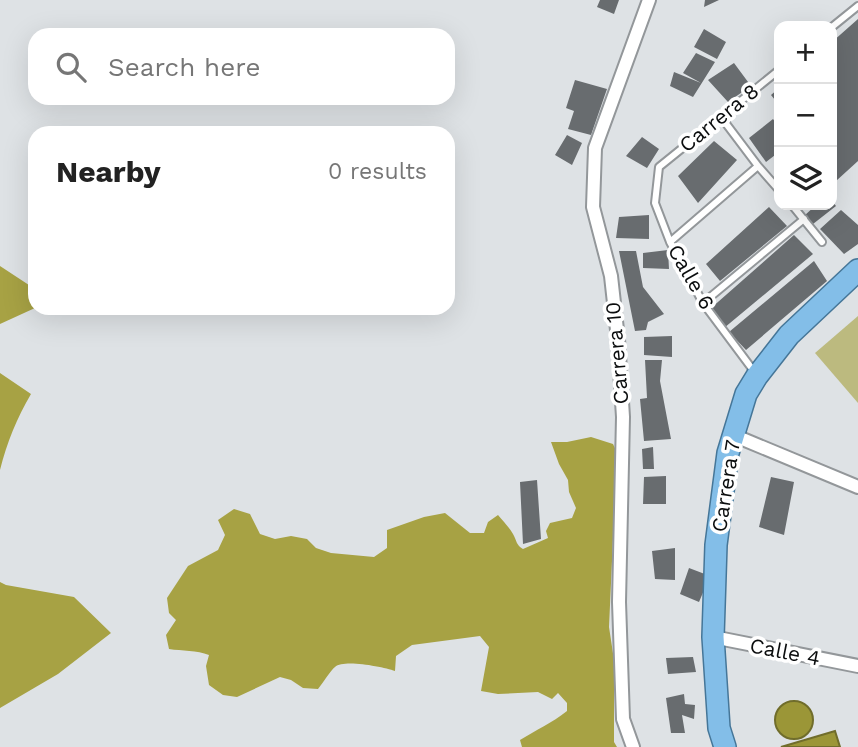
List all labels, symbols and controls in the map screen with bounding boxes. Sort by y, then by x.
map controls [774,21,837,210]
button: + [774,21,837,84]
search box [28,28,455,105]
icon: search [52,48,90,86]
text: Search here [108,52,260,82]
street label: Carrera 8 [674,78,763,157]
button: − [774,84,837,147]
button: layers [774,147,837,210]
text: Nearby [56,154,161,189]
text: 0 results [328,158,427,185]
street label: Calle 6 [663,240,720,314]
street label: Carrera 10 [600,301,633,405]
street label: Carrera 7 [706,438,745,534]
street label: Calle 4 [748,632,822,671]

